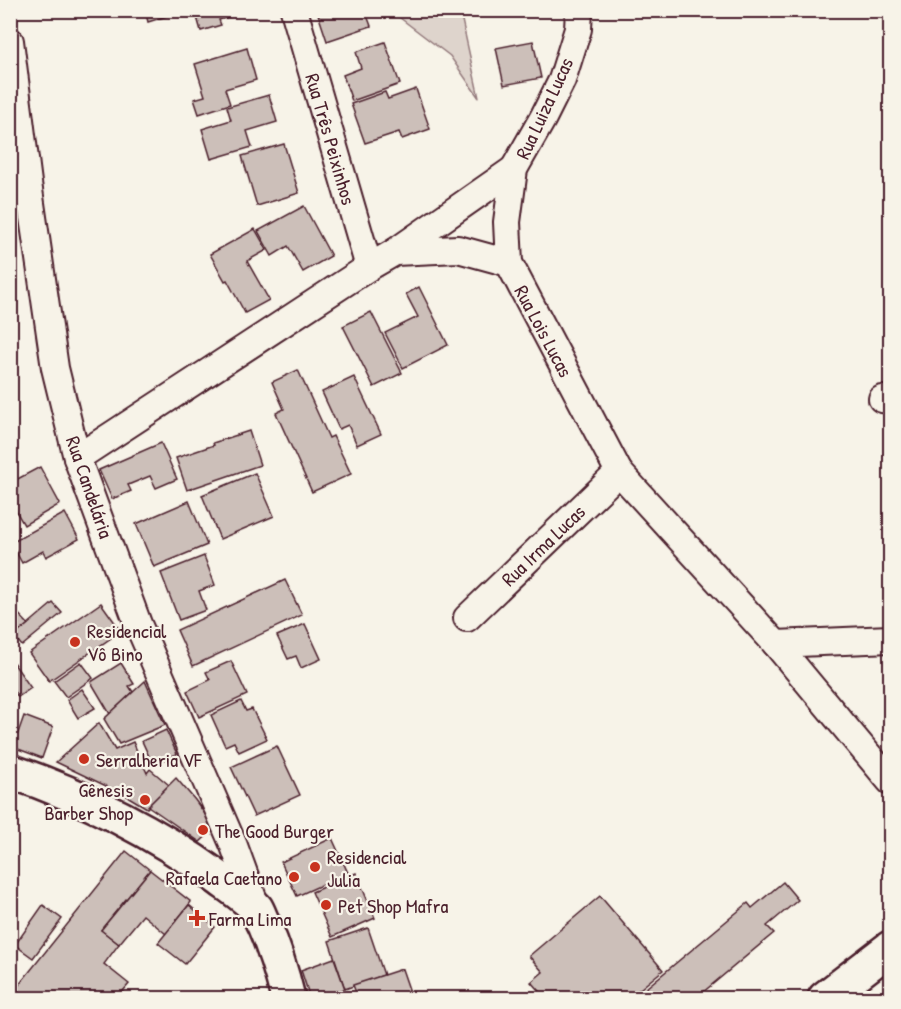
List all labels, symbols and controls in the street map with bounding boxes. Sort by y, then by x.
street label: Rua Luiza Lucas [509,53,579,163]
street label: Rua Três Peixinhos [299,70,363,208]
street label: Rua Lois Lucas [508,280,580,382]
street label: Rua Candelária [60,432,120,542]
street label: Rua Irma Lucas [495,498,591,592]
place label: Residencial Vô Bino [87,617,167,667]
marker: Residencial Vô Bino [68,635,82,649]
place label: Serralheria VF [96,746,202,773]
marker: Serralheria VF [77,752,91,766]
place label: Gênesis Barber Shop [45,776,133,826]
marker: Gênesis Barber Shop [138,793,152,807]
place label: The Good Burger [215,817,334,844]
marker: The Good Burger [196,823,210,837]
place label: Residencial Julia [327,843,407,893]
marker: Residencial Julia [308,860,322,874]
place label: Rafaela Caetano [166,864,282,891]
marker: Rafaela Caetano [287,870,301,884]
place label: Pet Shop Mafra [338,892,448,919]
marker: Pet Shop Mafra [319,898,333,912]
place label: Farma Lima [208,905,292,932]
marker: Farma Lima [190,911,204,925]

